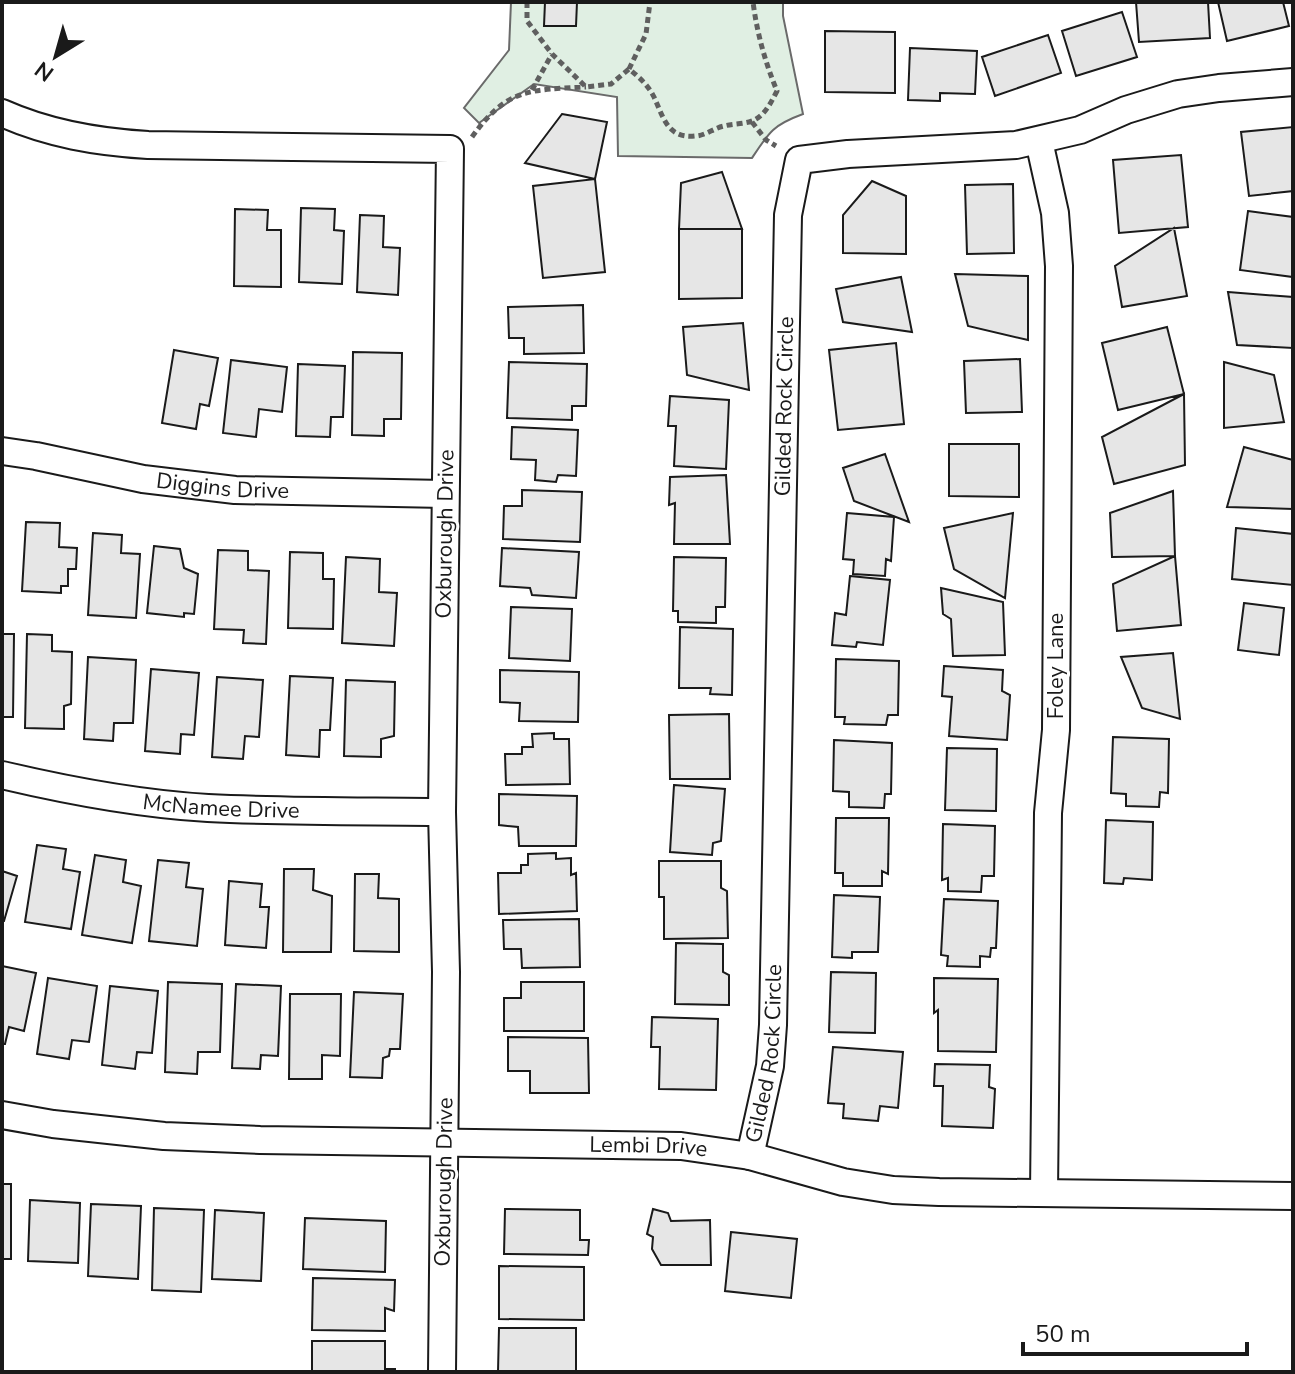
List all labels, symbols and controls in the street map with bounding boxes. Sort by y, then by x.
north arrow [16,16,96,96]
text: N [29,54,60,88]
street label: Gilded Rock Circle [768,316,801,497]
street label: Oxburough Drive [429,449,461,619]
street label: Diggins Drive [155,466,289,506]
street label: Foley Lane [1041,613,1071,719]
street label: McNamee Drive [141,787,300,826]
street label: Gilded Rock Circle [738,964,789,1146]
street label: Oxburough Drive [428,1097,460,1267]
street label: Lembi Drive [589,1130,709,1165]
scale bar [1023,1306,1247,1356]
text: 50 m [1035,1318,1091,1350]

